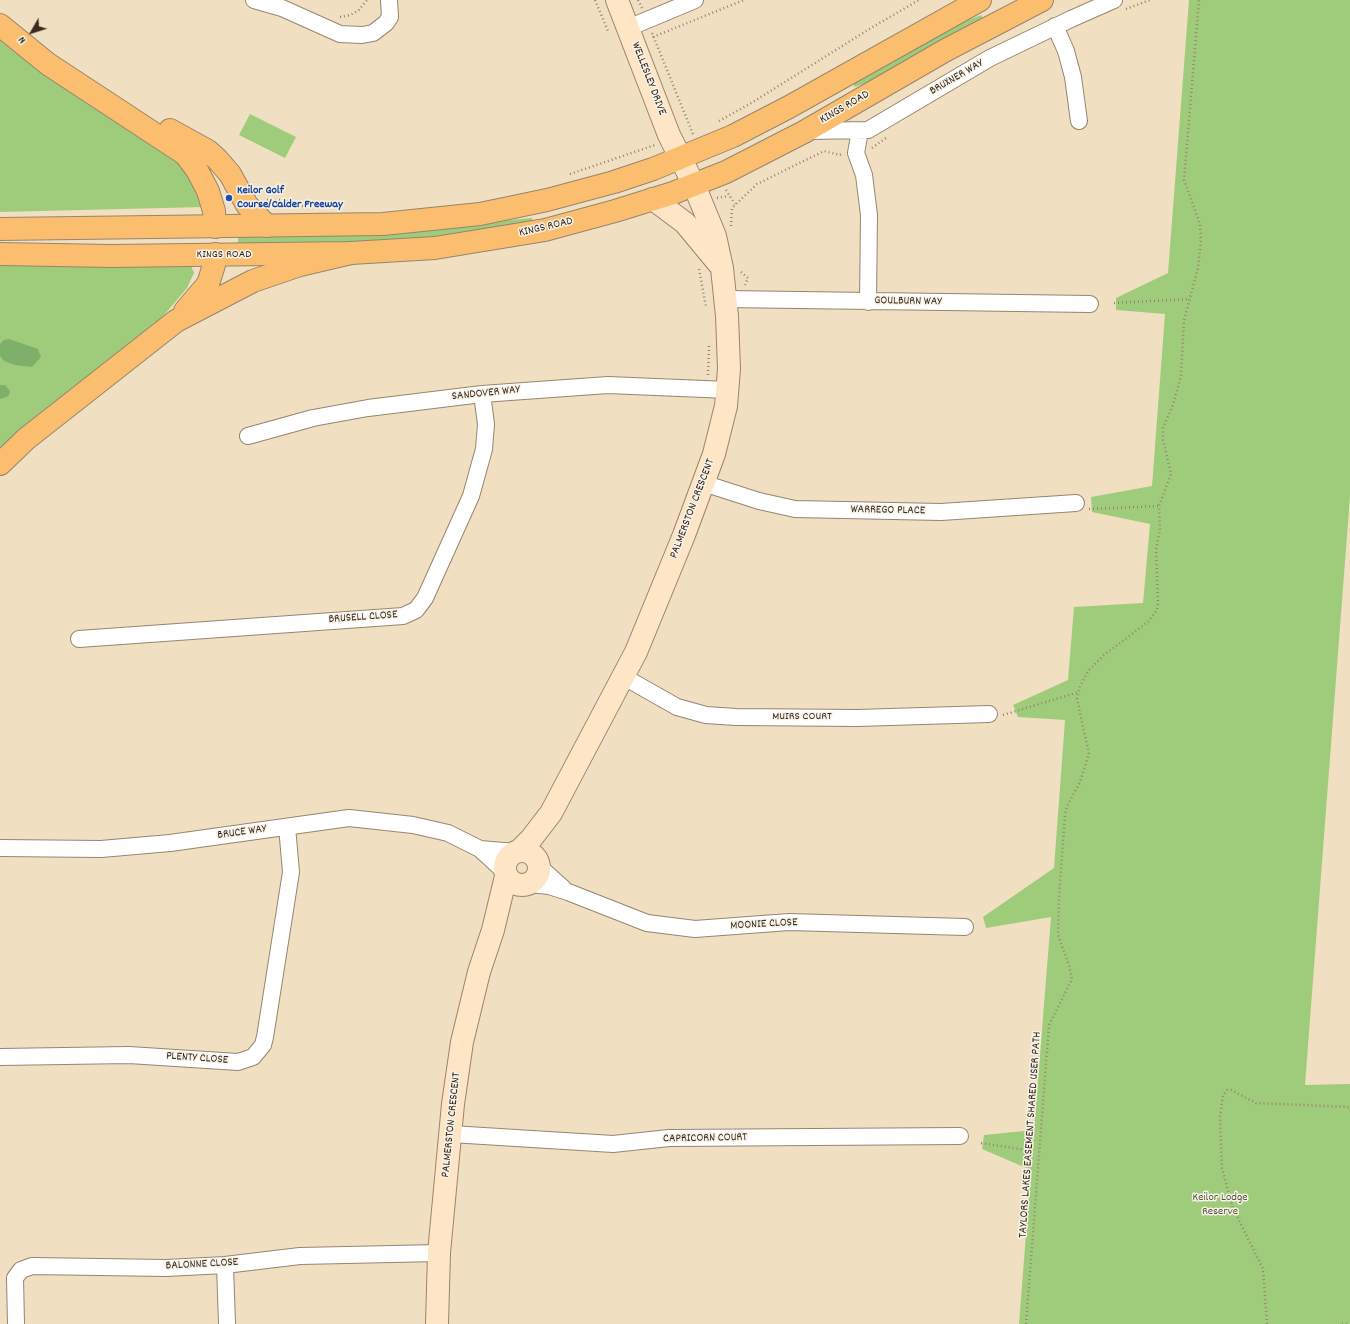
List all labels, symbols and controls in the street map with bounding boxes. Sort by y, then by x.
north arrow [12,12,52,52]
text: N [15,32,31,47]
street label: WELLESLEY DRIVE [627,40,669,118]
street label: BRUXNER WAY [928,57,986,99]
street label: KINGS ROAD [818,88,872,128]
place label: Keilor Golf Course/Calder Freeway [237,184,343,212]
marker: Keilor Golf Course/Calder Freeway [224,193,234,203]
street label: KINGS ROAD [518,215,574,241]
street label: KINGS ROAD [197,248,251,262]
street label: GOULBURN WAY [874,294,942,310]
street label: SANDOVER WAY [451,383,521,405]
street label: PALMERSTON CRESCENT [667,457,719,561]
street label: WARREGO PLACE [851,503,925,519]
street label: BRUSELL CLOSE [328,608,398,628]
street label: MUIRS COURT [772,710,832,724]
street label: BRUCE WAY [217,822,267,844]
street label: MOONIE CLOSE [730,916,798,934]
street label: TAYLORS LAKES EASEMENT SHARED USER PATH [1017,1031,1045,1239]
street label: PLENTY CLOSE [166,1050,228,1068]
street label: PALMERSTON CRESCENT [439,1072,465,1178]
street label: CAPRICORN COURT [663,1131,747,1147]
park label: Keilor Lodge Reserve [1193,1191,1247,1219]
street label: BALONNE CLOSE [165,1256,239,1274]

